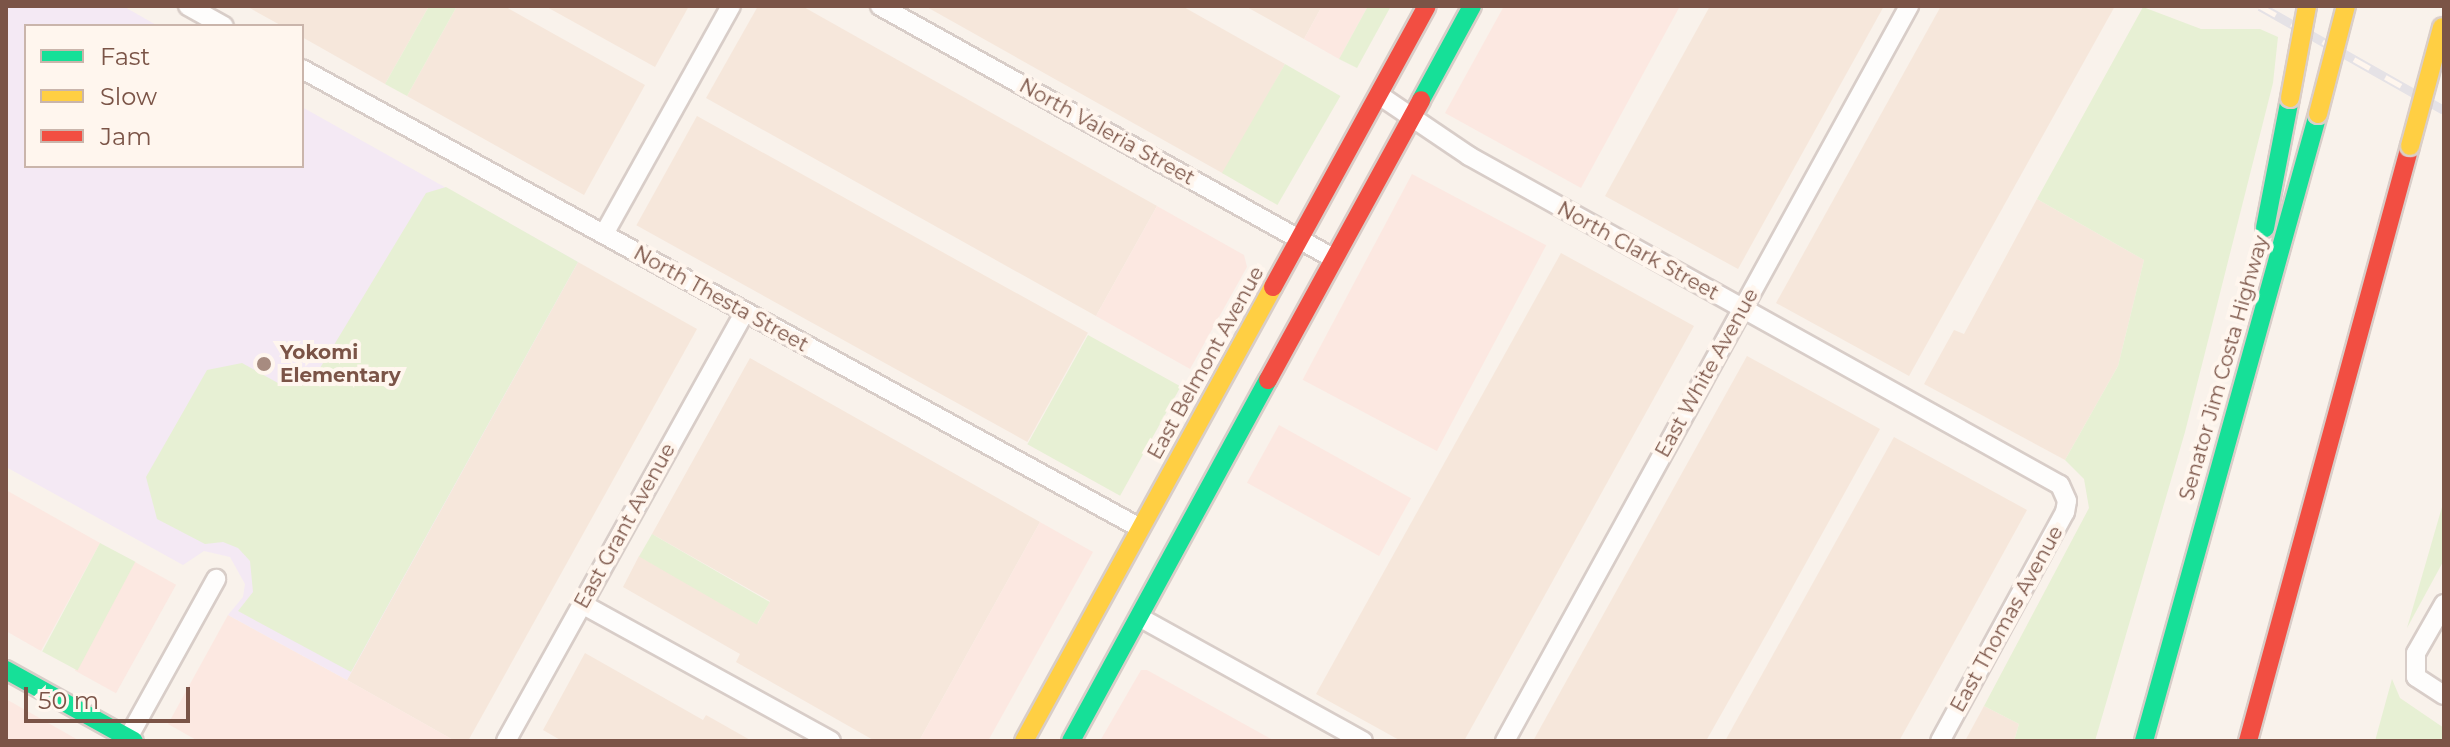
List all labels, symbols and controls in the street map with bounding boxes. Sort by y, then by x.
legend [24,24,304,168]
text: Fast [100,42,150,71]
street label: North Valeria Street [1015,74,1199,190]
text: Slow [100,82,157,111]
text: Jam [100,122,152,151]
street label: North Clark Street [1553,197,1723,305]
street label: Senator Jim Costa Highway [2175,233,2273,503]
street label: North Thesta Street [629,241,813,357]
street label: East Belmont Avenue [1143,262,1269,464]
street label: East White Avenue [1651,284,1763,462]
place label: Yokomi Elementary [280,340,401,387]
marker: Yokomi Elementary [255,355,273,373]
street label: East Grant Avenue [570,439,680,613]
street label: East Thomas Avenue [1946,522,2068,716]
scale bar [28,671,194,721]
text: 50 m [38,686,99,715]

